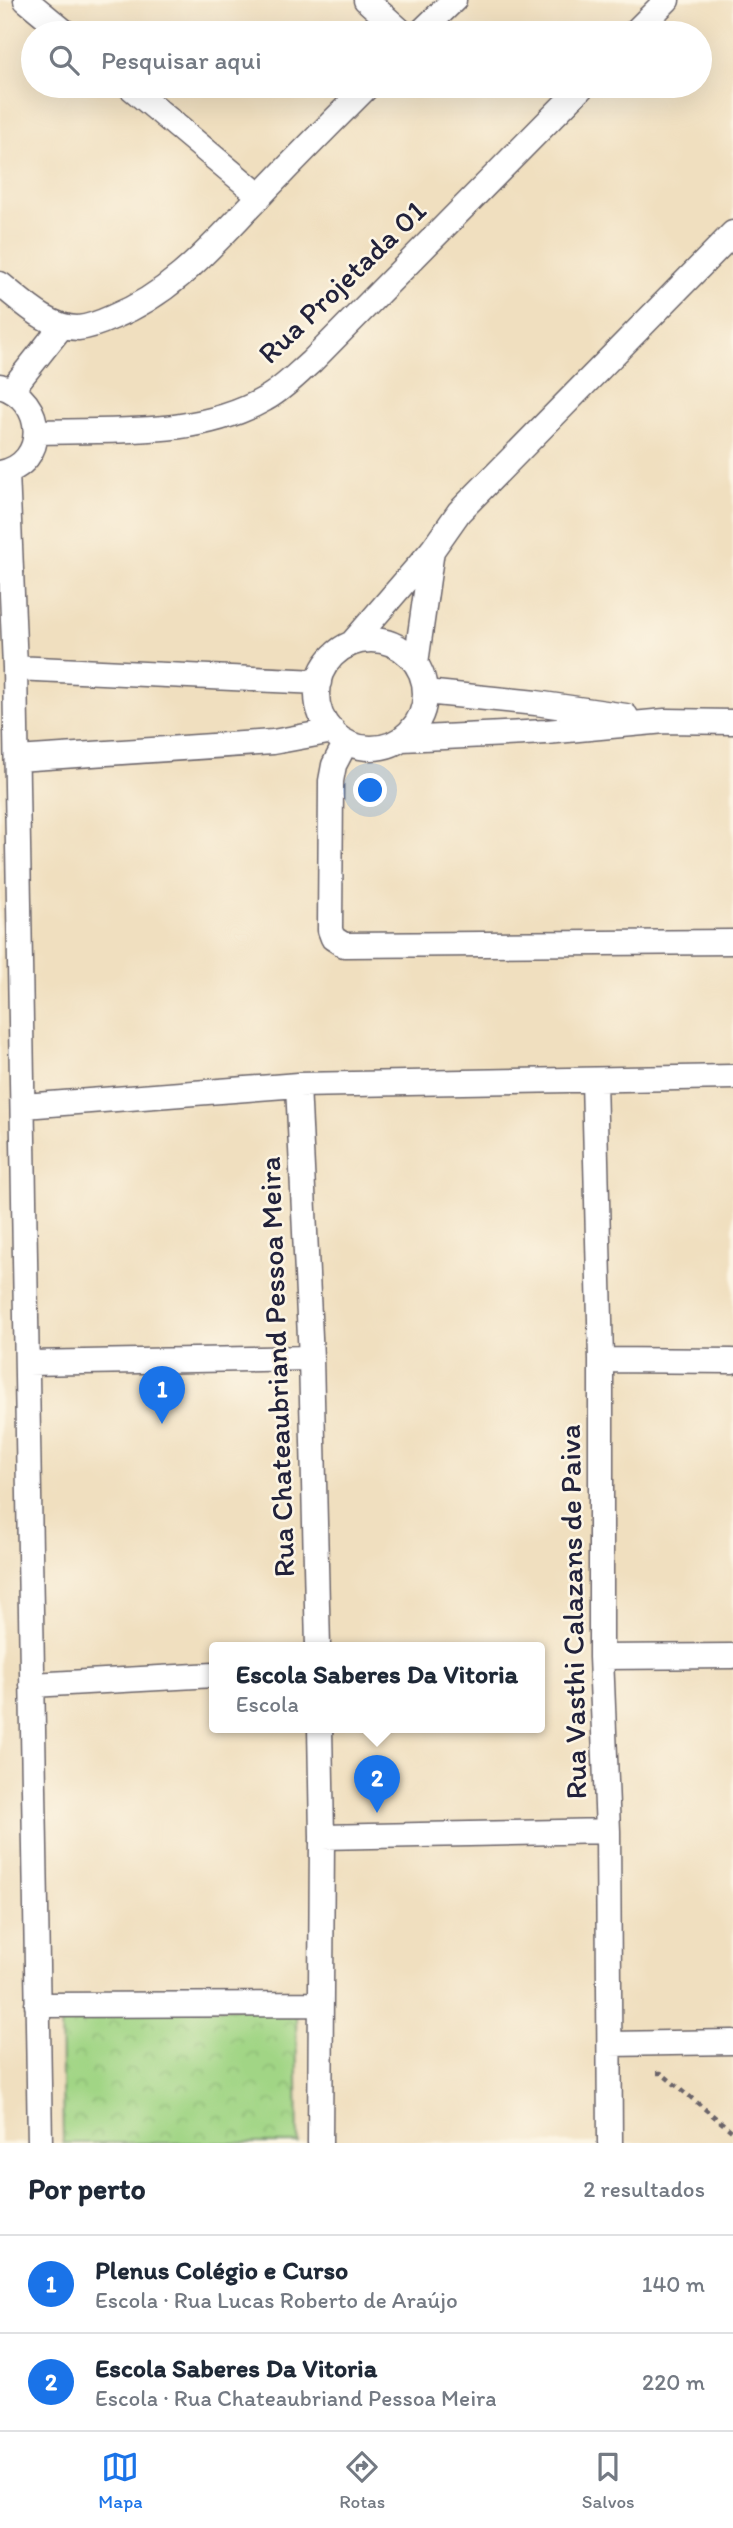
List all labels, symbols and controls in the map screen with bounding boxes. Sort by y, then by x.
search box [21,21,712,98]
icon: search [45,41,83,79]
text: Pesquisar aqui [101,44,262,76]
street label: Rua Projetada 01 [250,192,434,371]
your location [353,773,387,807]
street label: Rua Chateaubriand Pessoa Meira [251,1156,302,1578]
pin: 1 [139,1366,185,1424]
street label: Rua Vasthi Calazans de Paiva [551,1424,594,1800]
popup [209,1642,545,1733]
text: Escola Saberes Da Vitoria [236,1658,518,1690]
text: Escola [236,1690,299,1718]
pin: 2 [354,1755,400,1813]
text: Por perto [28,2170,146,2207]
text: 2 resultados [583,2175,705,2203]
text: Plenus Colégio e Curso [95,2254,348,2286]
text: 1 [46,2270,56,2298]
text: 140 m [642,2270,705,2298]
text: Escola · Rua Lucas Roberto de Araújo [95,2286,458,2314]
text: Escola Saberes Da Vitoria [95,2352,377,2384]
text: 2 [45,2368,57,2396]
text: 220 m [642,2368,705,2396]
text: Escola · Rua Chateaubriand Pessoa Meira [95,2384,497,2412]
tab: Mapa [98,2448,143,2513]
tab: Rotas [339,2448,385,2513]
tab: Salvos [582,2448,635,2513]

